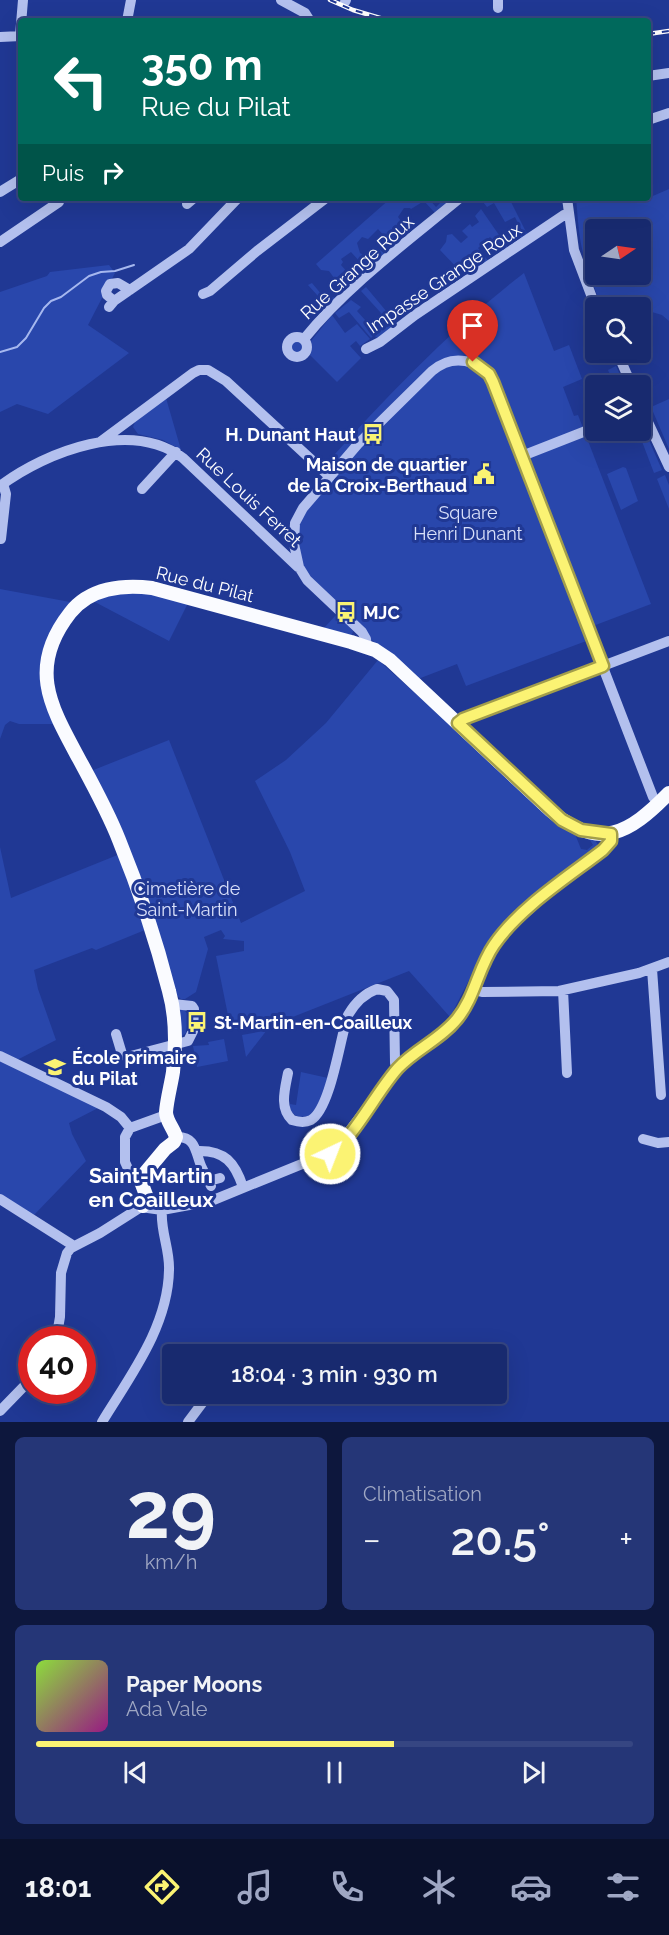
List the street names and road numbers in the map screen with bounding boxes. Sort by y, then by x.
street label: Rue Grange Roux [296,211,418,323]
street label: Impasse Grange Roux [363,218,525,338]
street label: Rue Louis Ferret [192,443,306,551]
street label: Rue du Pilat [154,562,256,606]

